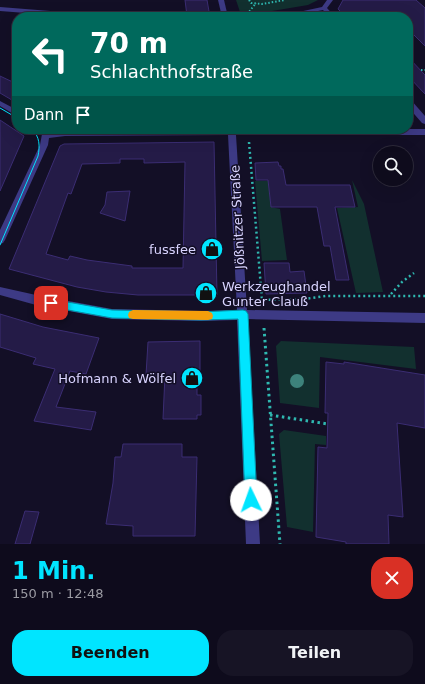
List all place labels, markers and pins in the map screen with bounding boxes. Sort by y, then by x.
shop icon: fussfee [199,236,225,262]
place label: fussfee [149,242,196,257]
place label: Werkzeughandel Gunter Clauß [222,279,331,309]
shop icon: Werkzeughandel Gunter Clauß [193,280,219,306]
pin [34,286,68,320]
shop icon: Hofmann & Wölfel [179,365,205,391]
place label: Hofmann & Wölfel [58,371,176,386]

